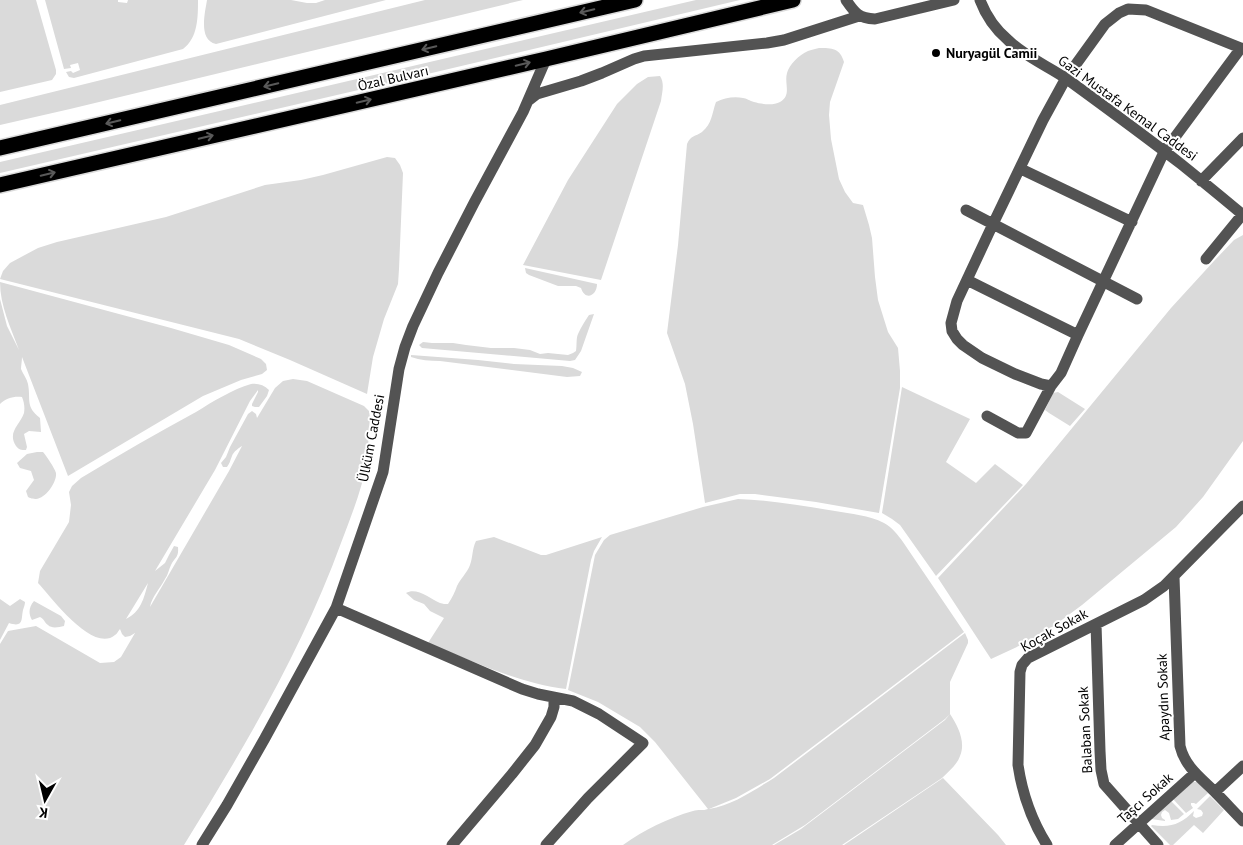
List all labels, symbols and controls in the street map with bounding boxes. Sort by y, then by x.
one-way arrow [580,7,596,16]
one-way arrow [422,44,438,53]
place label: Nuryagül Camii [946,44,1037,62]
marker: Nuryagül Camii [930,47,942,59]
street label: Gazi Mustafa Kemal Caddesi [1055,51,1201,165]
one-way arrow [514,59,530,68]
street label: Özal Bulvarı [356,61,430,95]
one-way arrow [263,81,279,90]
one-way arrow [356,96,372,105]
one-way arrow [105,118,121,127]
one-way arrow [197,132,213,141]
one-way arrow [39,169,55,178]
street label: Ülküm Caddesi [354,393,388,483]
street label: Koçak Sokak [1017,604,1091,656]
street label: Apaydın Sokak [1152,653,1174,741]
street label: Balaban Sokak [1074,686,1096,774]
street label: Taşcı Sokak [1114,768,1177,828]
north arrow [20,775,70,825]
text: K [37,803,49,822]

